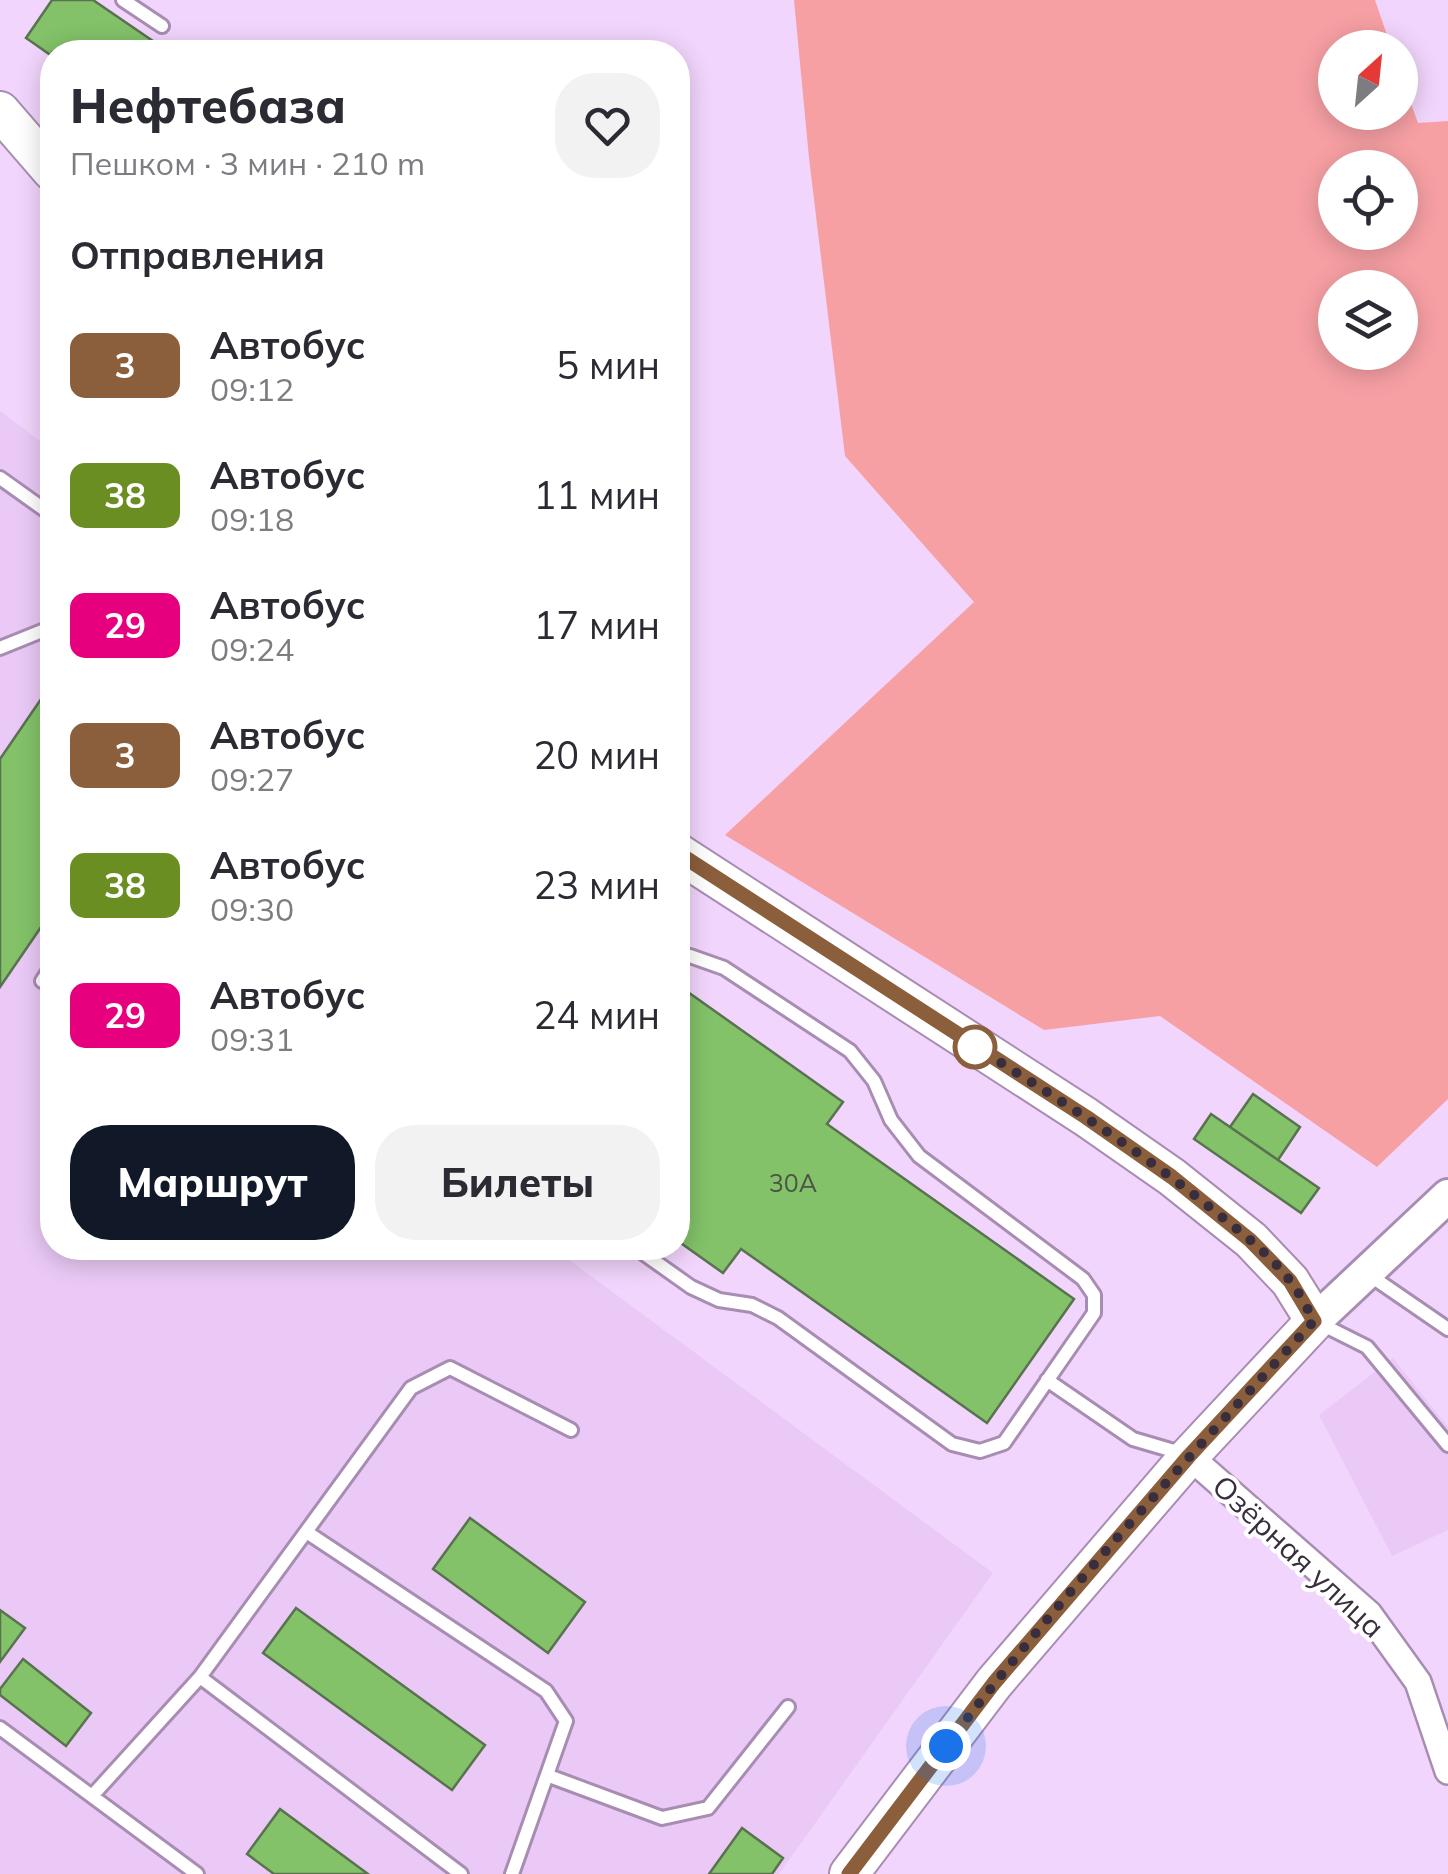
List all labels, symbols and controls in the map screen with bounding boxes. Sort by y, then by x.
north arrow [1318,30,1418,130]
map controls [1318,30,1418,370]
button: heart [555,73,660,178]
text: Нефтебаза [70,75,346,135]
text: Пешком · 3 мин · 210 m [70,143,425,183]
button: locate [1318,150,1418,250]
text: Отправления [70,231,325,279]
button: layers [1318,270,1418,370]
text: Автобус [210,321,365,369]
text: 5 мин [556,341,660,389]
text: 3 [114,343,136,387]
text: 09:12 [210,369,294,409]
text: Автобус [210,451,365,499]
text: 11 мин [534,471,660,519]
text: 38 [104,473,146,517]
text: 09:18 [210,499,294,539]
text: Автобус [210,581,365,629]
text: 17 мин [534,601,660,649]
text: 29 [104,603,146,647]
text: 09:24 [210,629,294,669]
text: Автобус [210,711,365,759]
text: 20 мин [534,731,660,779]
text: 3 [114,733,136,777]
text: 09:27 [210,759,294,799]
text: Автобус [210,841,365,889]
text: 23 мин [534,861,660,909]
text: 38 [104,863,146,907]
text: 09:30 [210,889,294,929]
text: Автобус [210,971,365,1019]
text: 24 мин [534,991,660,1039]
text: 29 [104,993,146,1037]
text: 09:31 [210,1019,294,1059]
unlabelled marker [954,1026,996,1068]
button: Маршрут [70,1125,355,1240]
button: Билеты [375,1125,660,1240]
house number: 30А [769,1167,817,1198]
street label: Озёрная улица [1205,1467,1393,1646]
your location [921,1721,971,1771]

